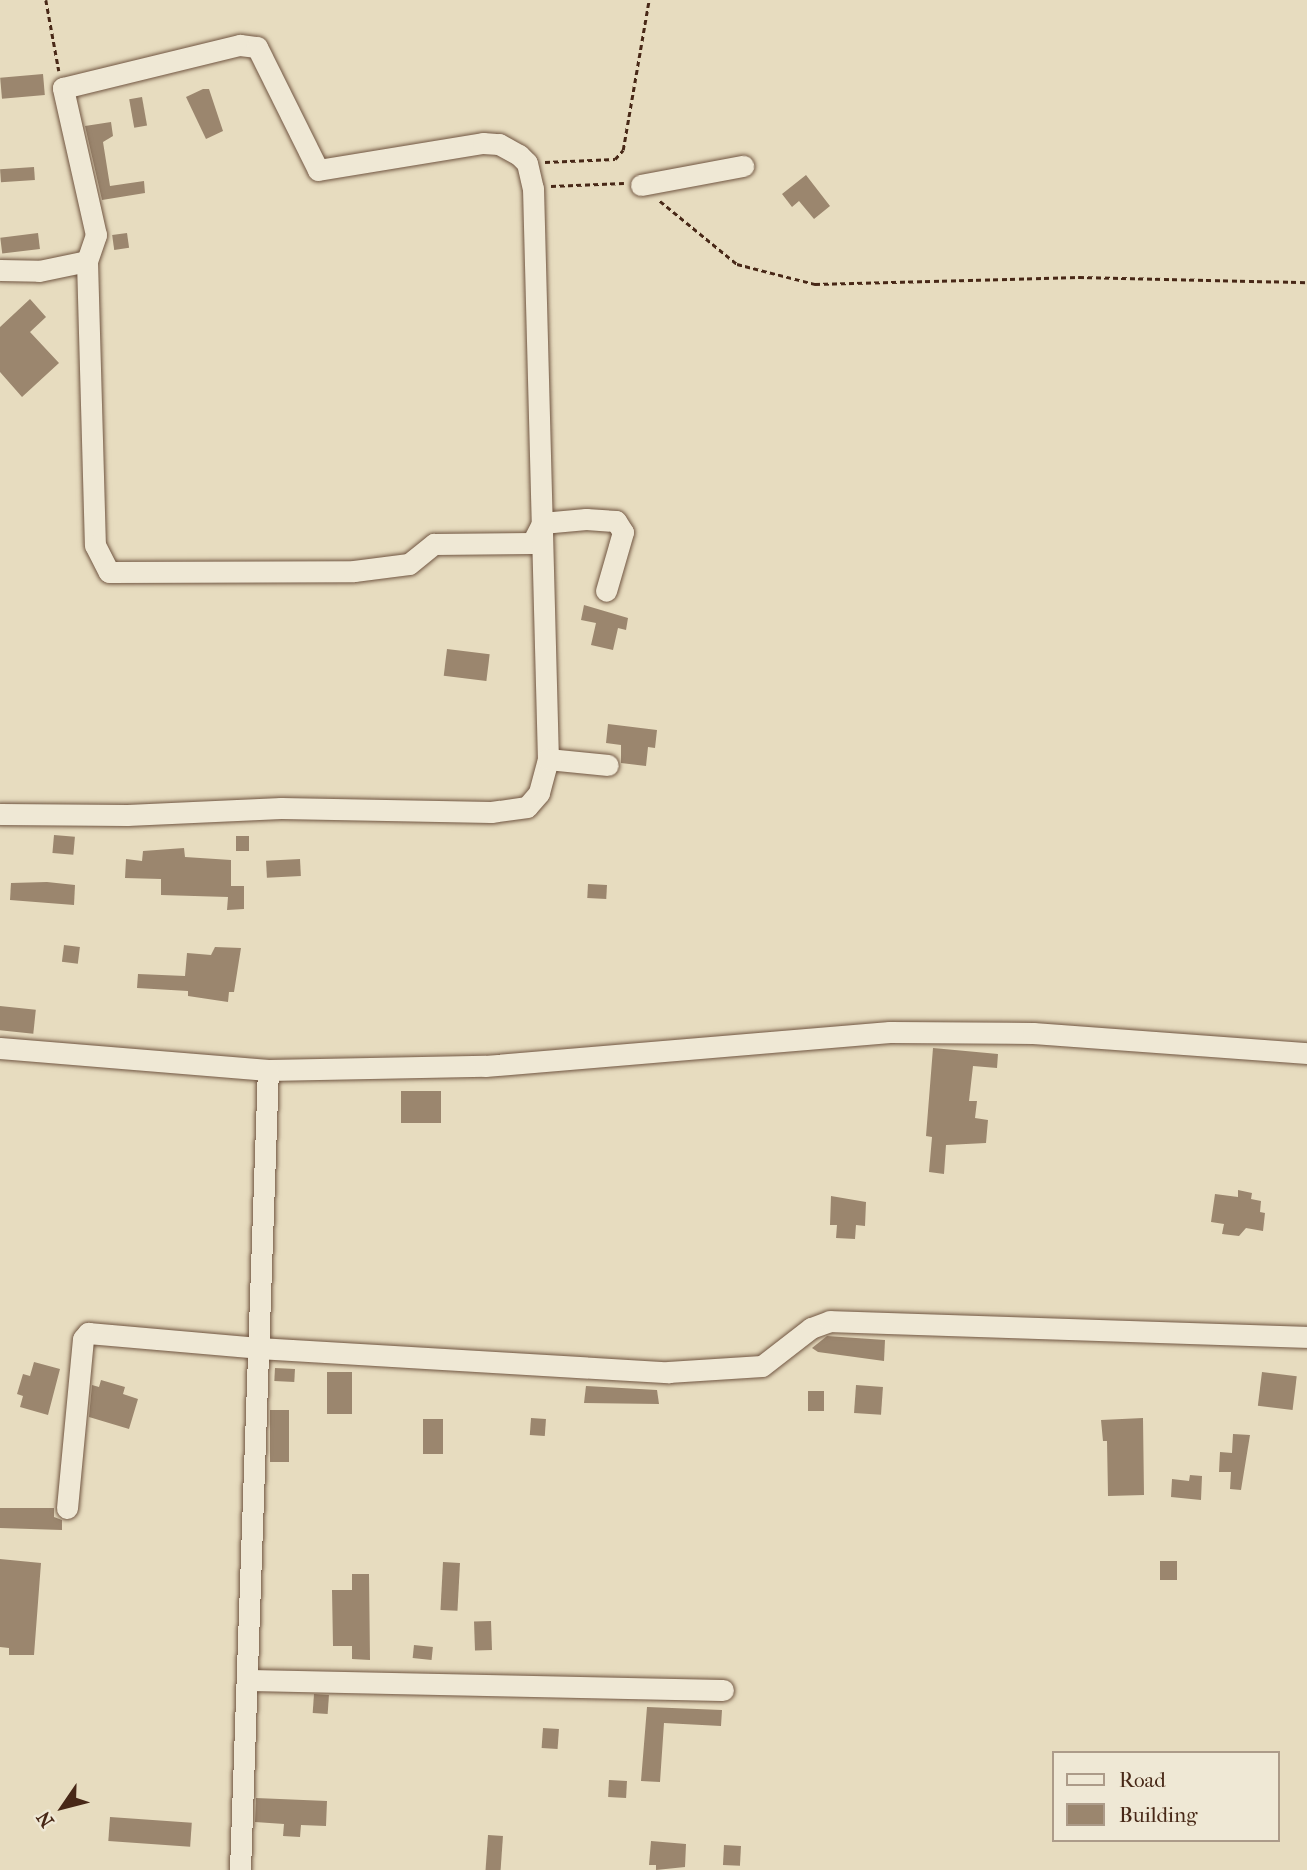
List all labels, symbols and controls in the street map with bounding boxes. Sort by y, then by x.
legend [1052,1751,1279,1842]
text: Road [1119,1768,1166,1792]
north arrow [28,1772,98,1842]
text: Building [1119,1803,1197,1827]
text: N [33,1807,59,1831]

